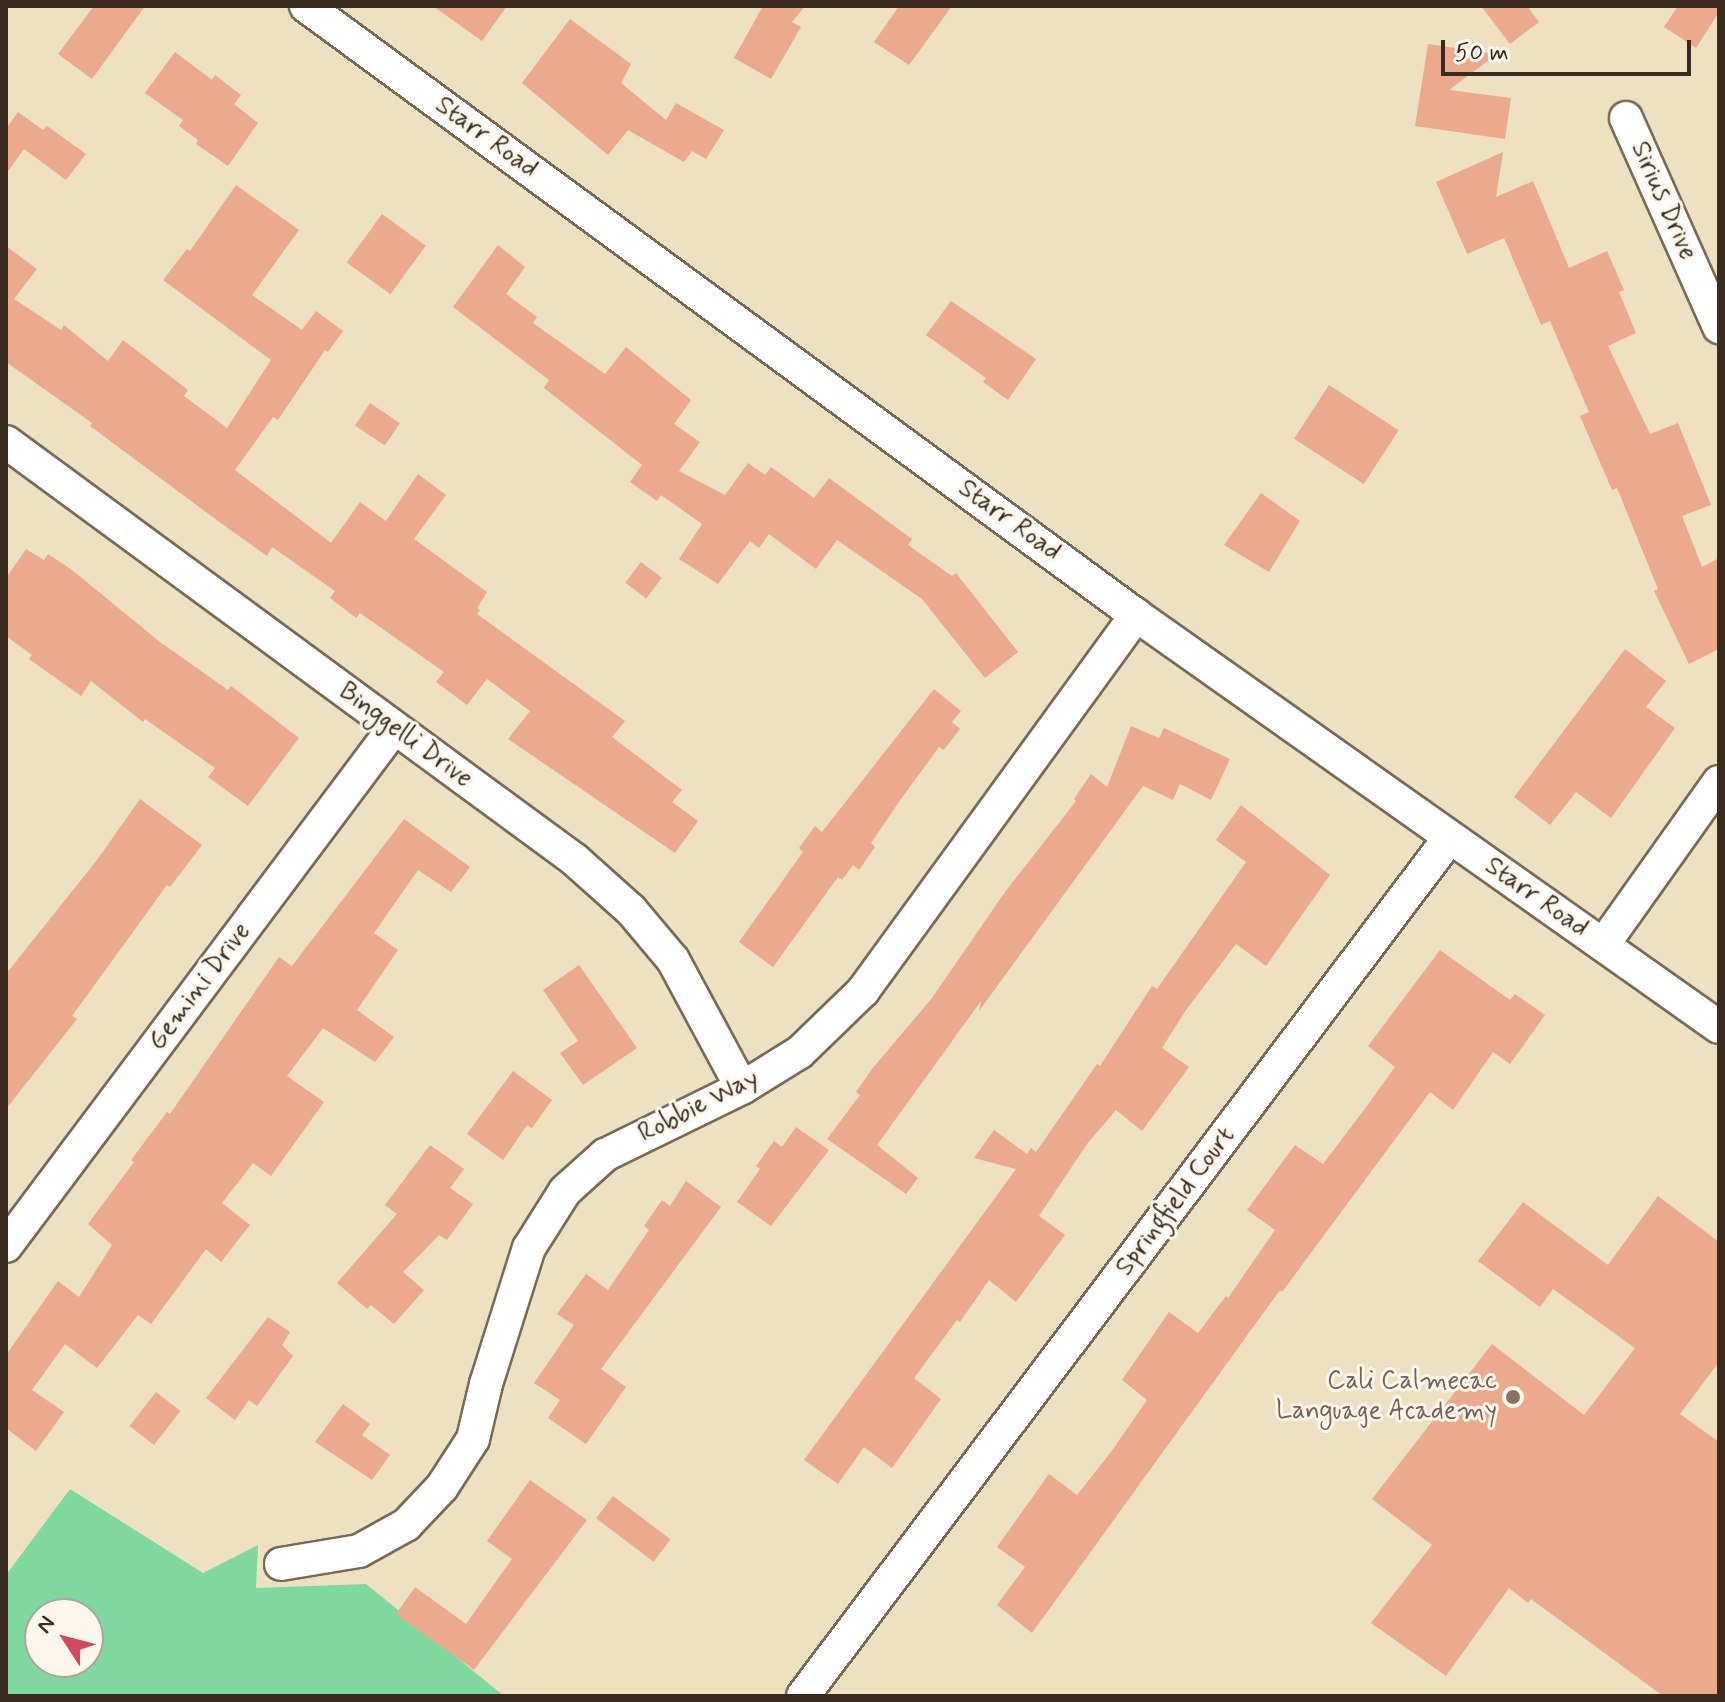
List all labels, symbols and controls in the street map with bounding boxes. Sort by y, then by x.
scale bar [1445,24,1695,74]
text: 50 m [1455,38,1509,69]
street label: Starr Road [429,90,543,186]
street label: Sirius Drive [1623,137,1703,265]
street label: Starr Road [952,473,1066,569]
street label: Binggelli Drive [332,677,478,795]
street label: Starr Road [1478,851,1594,945]
street label: Gemini Drive [142,917,258,1057]
street label: Robbie Way [634,1063,764,1151]
street label: Springfield Court [1108,1119,1244,1285]
place label: Cali Calmecac Language Academy [1279,1366,1497,1428]
marker: Cali Calmecac Language Academy [1504,1388,1522,1406]
north arrow [24,1598,104,1678]
text: N [31,1611,62,1639]

